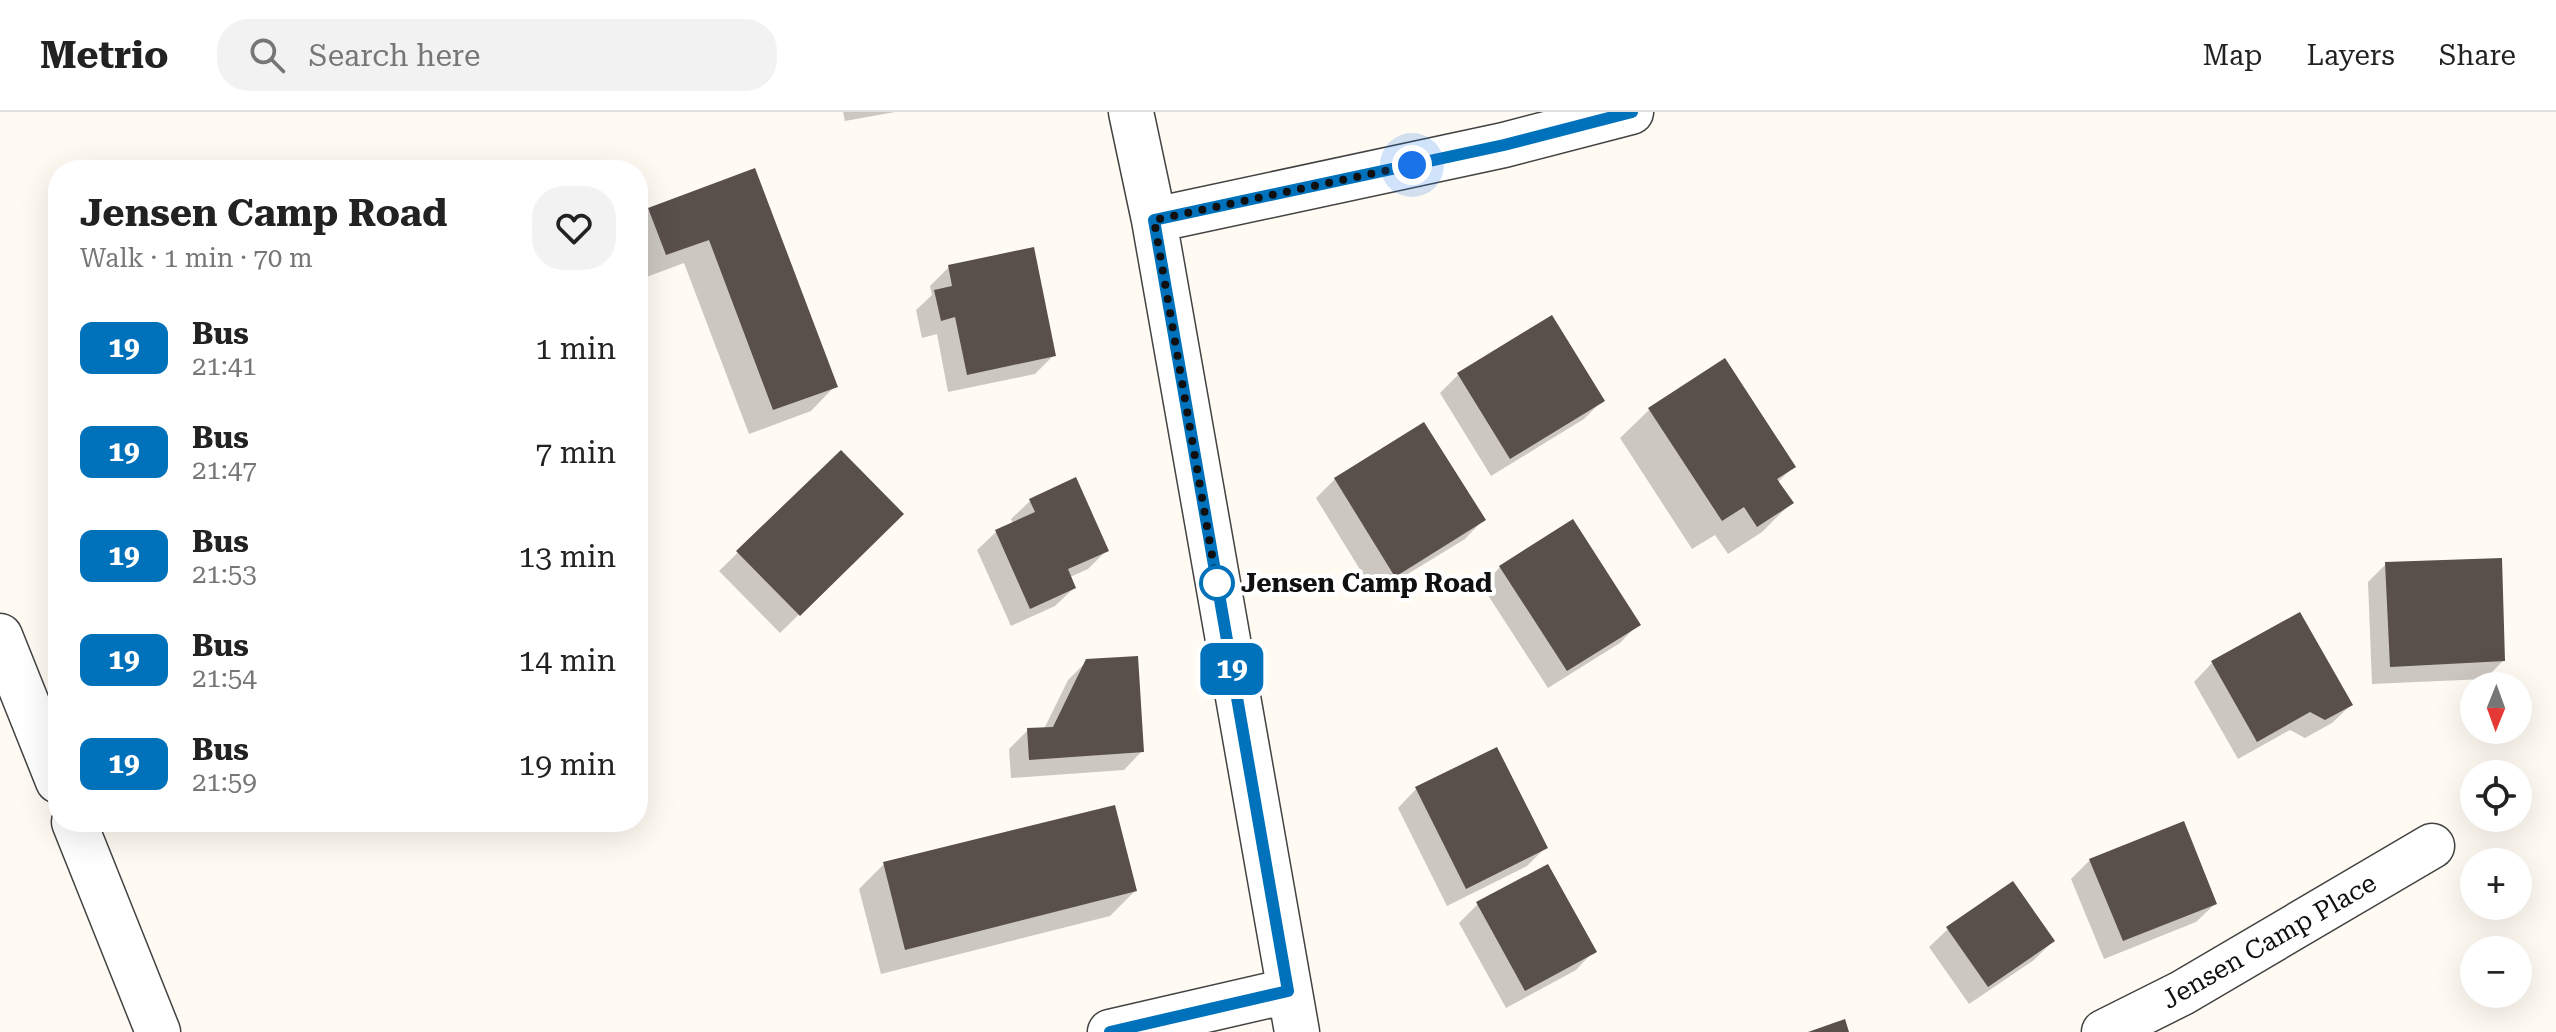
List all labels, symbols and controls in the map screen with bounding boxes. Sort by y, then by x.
search box [217,19,777,91]
text: Metrio [40,33,169,77]
icon: search [245,33,289,77]
text: Search here [309,38,480,73]
text: Map [2203,39,2262,72]
text: Layers [2306,39,2395,72]
text: Share [2439,39,2516,72]
your location [1392,145,1432,185]
button: heart [532,186,616,270]
text: Jensen Camp Road [80,191,447,235]
text: Walk · 1 min · 70 m [80,243,313,273]
text: Bus [192,316,249,351]
text: 19 [108,331,140,364]
text: 1 min [535,331,616,366]
text: 21:41 [192,351,257,381]
text: Bus [192,420,249,455]
text: 19 [108,435,140,468]
text: 7 min [535,435,616,470]
text: 21:47 [192,455,257,485]
text: Bus [192,524,249,559]
text: 19 [108,539,140,572]
text: 13 min [519,539,616,574]
text: 21:53 [192,559,257,589]
marker: Jensen Camp Road [1200,566,1234,600]
place label: Jensen Camp Road [1241,568,1492,598]
text: Bus [192,628,249,663]
text: 19 [108,643,140,676]
text: 14 min [519,643,616,678]
line badge: 19 [1196,643,1268,695]
text: 19 [1216,652,1248,685]
text: 21:54 [192,663,257,693]
north arrow [2460,672,2532,744]
map controls [2460,672,2532,1008]
text: Bus [192,732,249,767]
text: 19 [108,747,140,780]
text: 19 min [519,747,616,782]
button: locate [2460,760,2532,832]
text: 21:59 [192,767,257,797]
button: + [2460,848,2532,920]
street label: Jensen Camp Place [2157,867,2381,1015]
button: − [2460,936,2532,1008]

